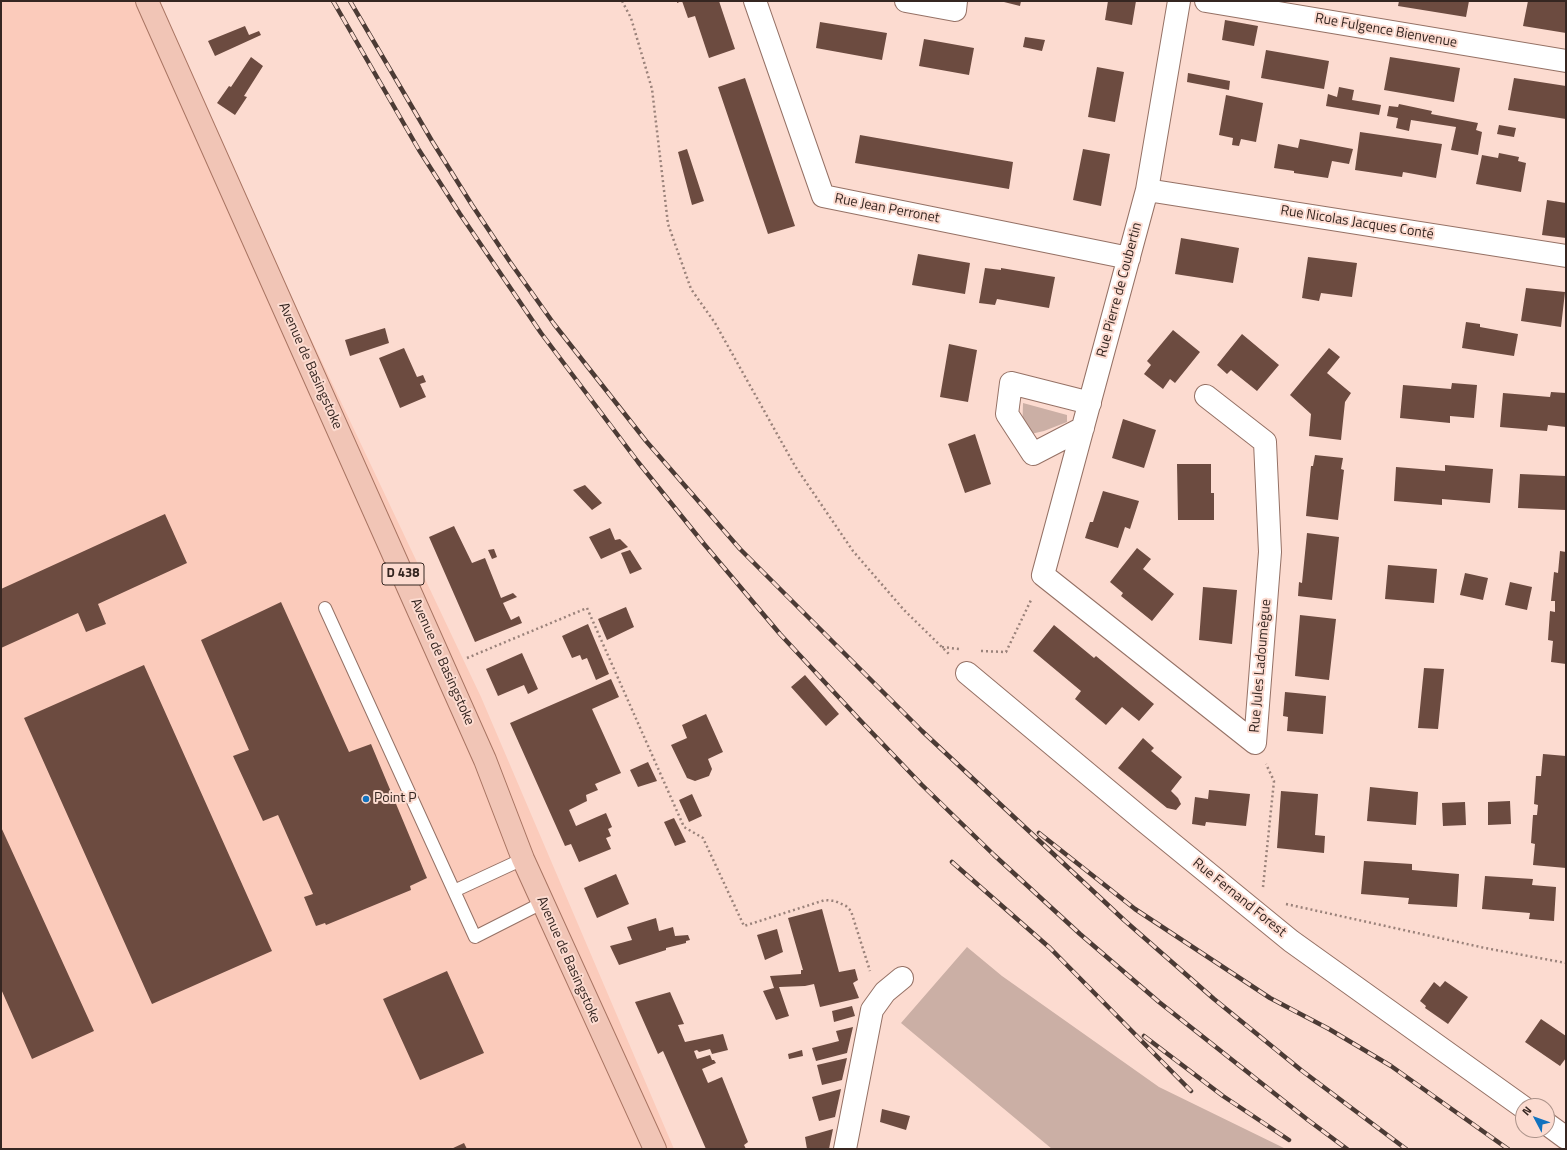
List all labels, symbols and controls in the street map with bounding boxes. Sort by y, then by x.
street label: Rue Fulgence Bienvenue [1314,10,1458,52]
street label: Rue Jean Perronet [833,191,941,227]
street label: Rue Nicolas Jacques Conté [1279,203,1435,243]
street label: Rue Pierre de Coubertin [1094,221,1146,359]
street label: Avenue de Basingstoke [275,300,345,432]
road number: D 438 [382,563,424,585]
street label: Avenue de Basingstoke [407,596,477,728]
street label: Rue Jules Ladoumègue [1247,599,1275,733]
place label: Point P [374,791,416,807]
marker: Point P [361,794,371,804]
street label: Rue Fernand Forest [1189,855,1289,941]
street label: Avenue de Basingstoke [533,894,603,1026]
north arrow [1515,1098,1555,1138]
text: N [1518,1103,1535,1119]

